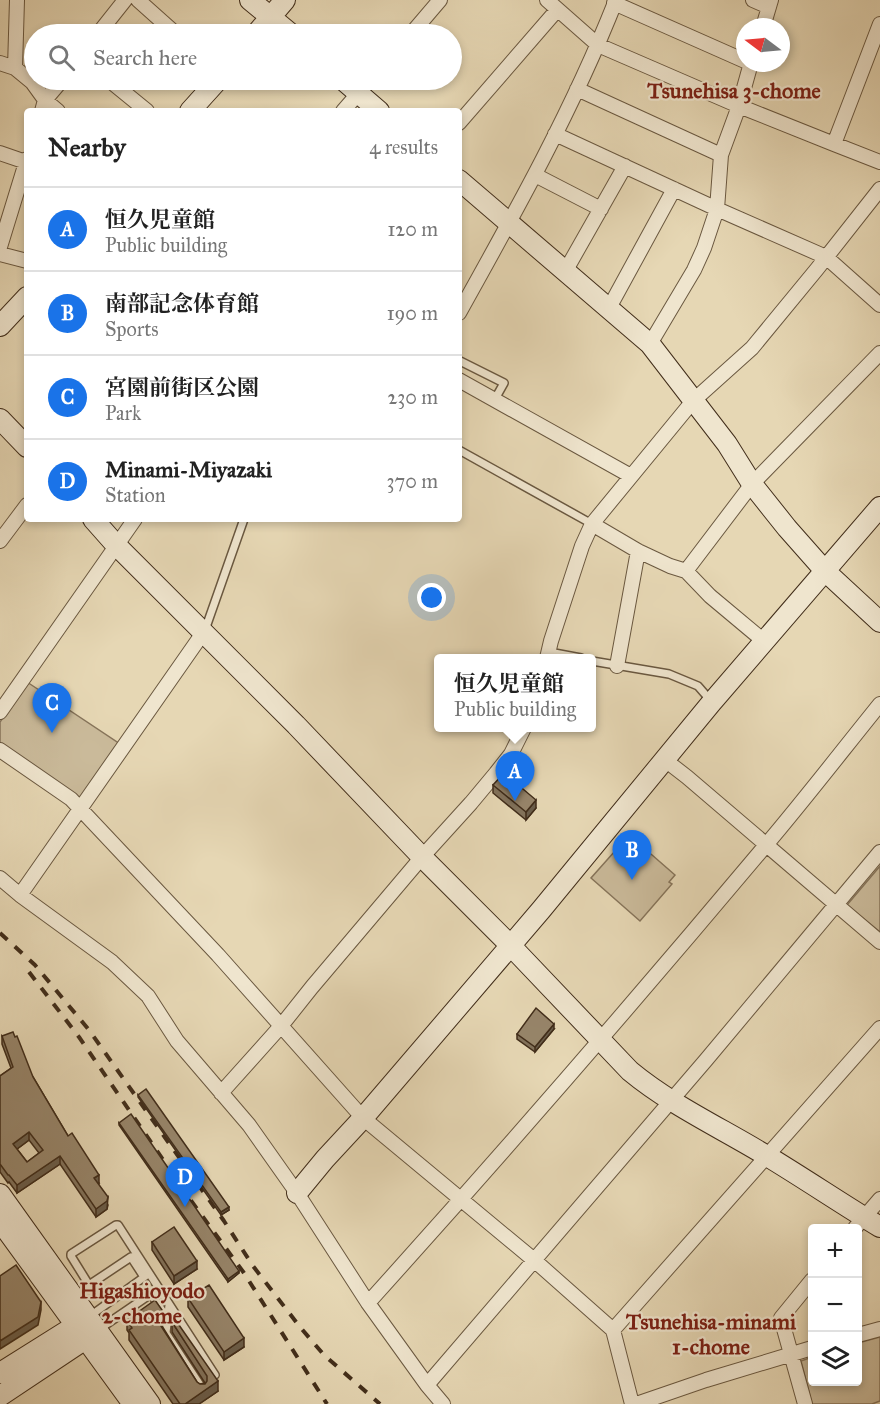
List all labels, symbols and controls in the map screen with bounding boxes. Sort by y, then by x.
north arrow [736,18,790,72]
search box [24,24,462,90]
icon: search [45,41,78,74]
text: Search here [93,44,197,71]
district label: Tsunehisa 3-chome [646,77,821,104]
text: Nearby [48,131,126,163]
text: 4 results [369,135,438,159]
text: 恒久児童館 [105,206,215,233]
text: A [61,217,74,241]
text: 120 m [387,217,438,241]
text: Public building [105,233,227,257]
text: 南部記念体育館 [105,290,259,317]
text: B [61,301,74,325]
text: 190 m [387,301,438,325]
text: Sports [105,317,159,341]
text: 宮園前街区公園 [105,374,259,401]
text: C [61,385,74,409]
text: 230 m [387,385,438,409]
text: Park [105,401,141,425]
text: Minami-Miyazaki [105,456,272,483]
text: D [60,469,75,493]
text: 370 m [387,469,438,493]
text: Station [105,483,166,507]
your location [417,583,446,612]
popup [434,654,596,732]
text: 恒久児童館 [454,670,564,697]
pin: C [32,684,72,733]
text: Public building [454,697,576,721]
pin: A [496,752,534,801]
pin: B [612,830,652,880]
pin: D [166,1158,204,1207]
map controls [808,1224,862,1386]
button: + [808,1224,862,1278]
district label: Higashioyodo 2-chome [79,1277,205,1329]
button: − [808,1278,862,1332]
district label: Tsunehisa-minami 1-chome [625,1308,797,1360]
button: layers [808,1332,862,1386]

